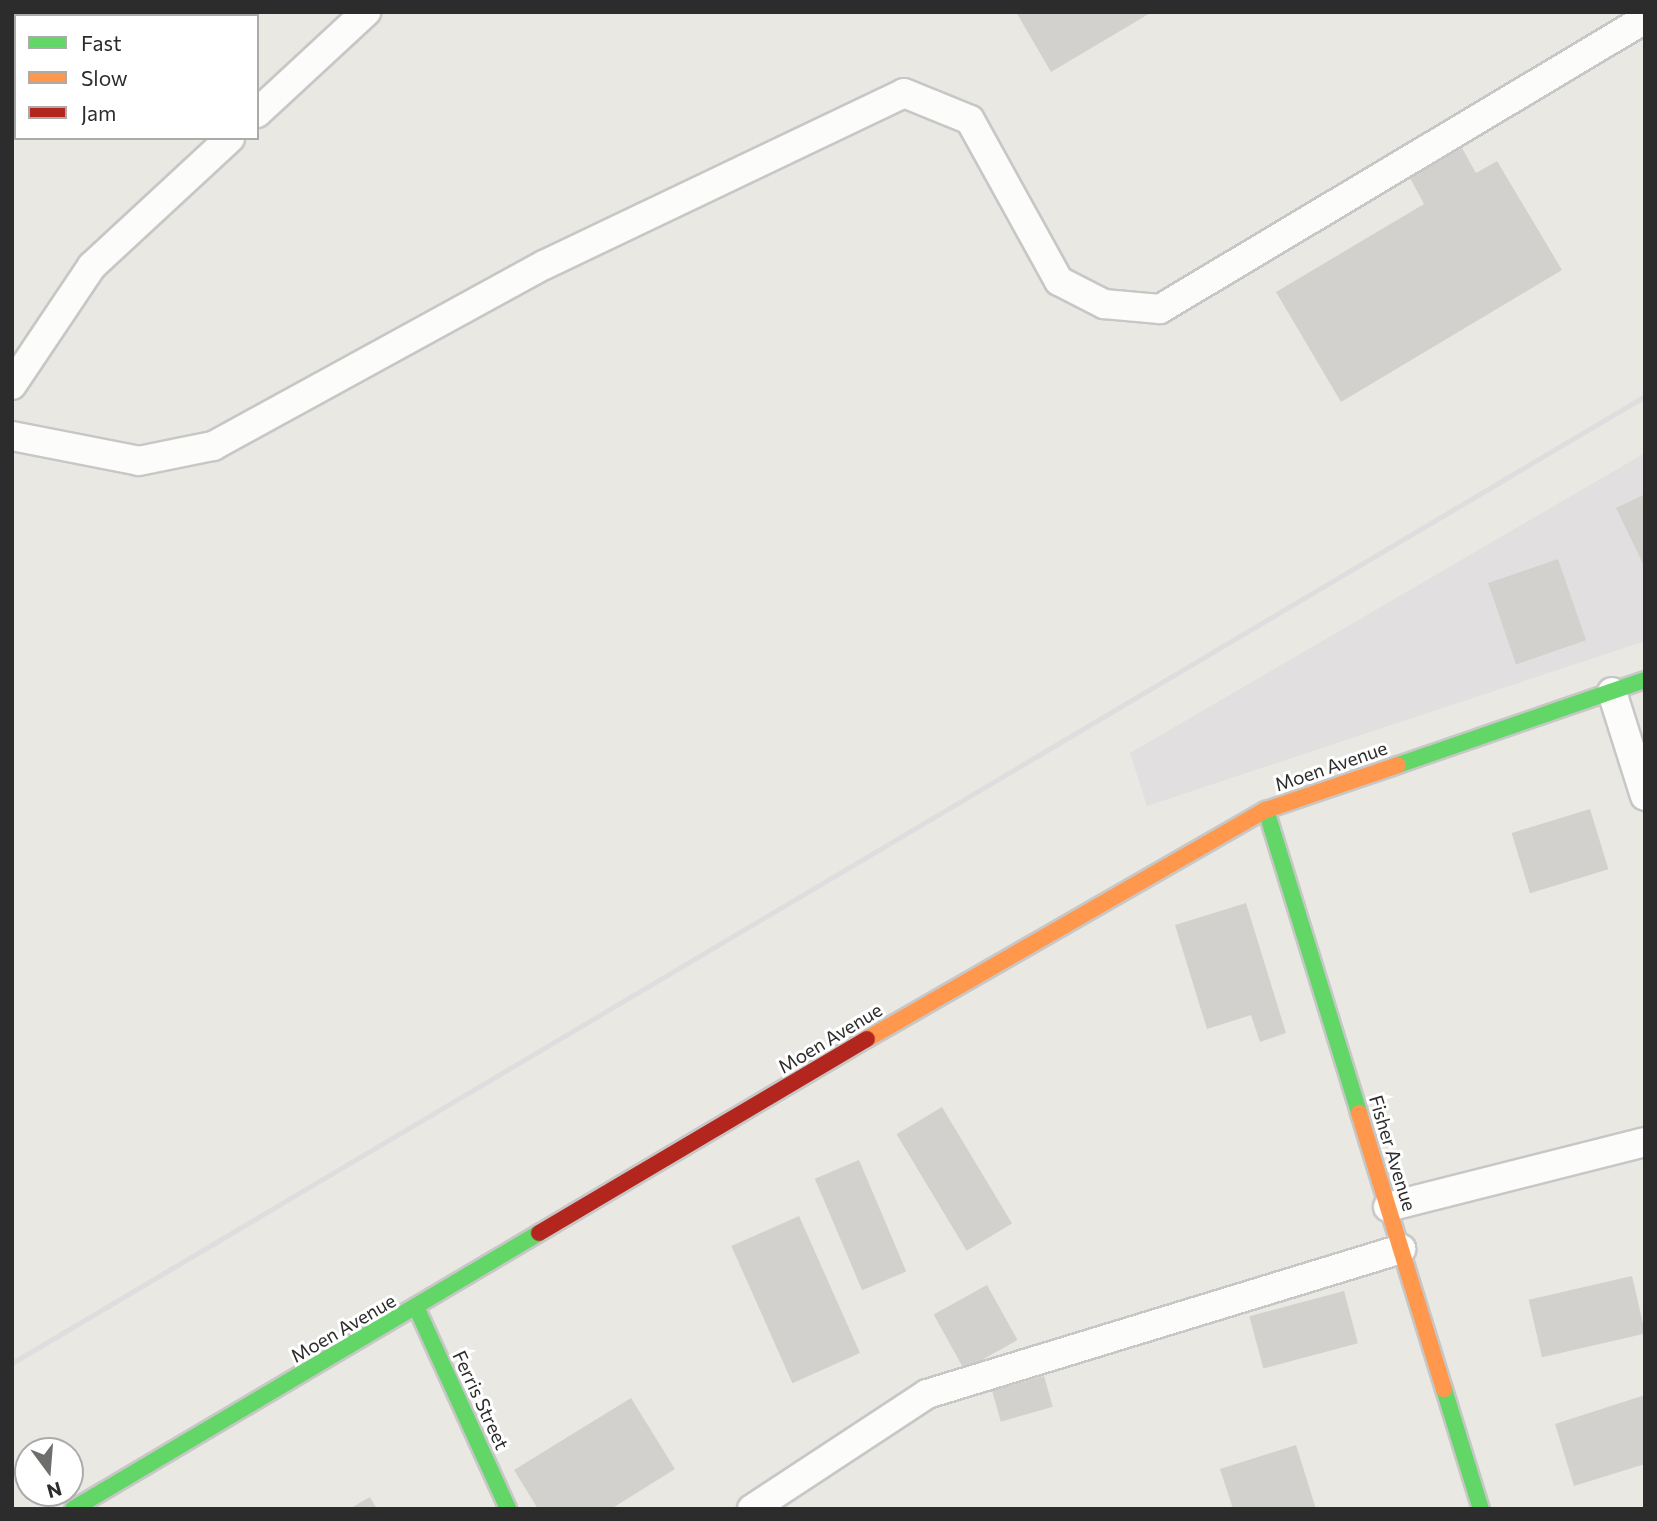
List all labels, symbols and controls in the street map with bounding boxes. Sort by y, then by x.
legend [14,14,259,140]
text: Fast [81,30,122,55]
text: Slow [81,65,128,90]
text: Jam [81,100,116,125]
street label: Moen Avenue [1272,736,1390,796]
street label: Moen Avenue [774,998,886,1078]
street label: Fisher Avenue [1365,1092,1421,1214]
street label: Moen Avenue [286,1289,400,1367]
street label: Ferris Street [448,1347,514,1453]
north arrow [14,1437,84,1507]
text: N [44,1478,64,1504]

